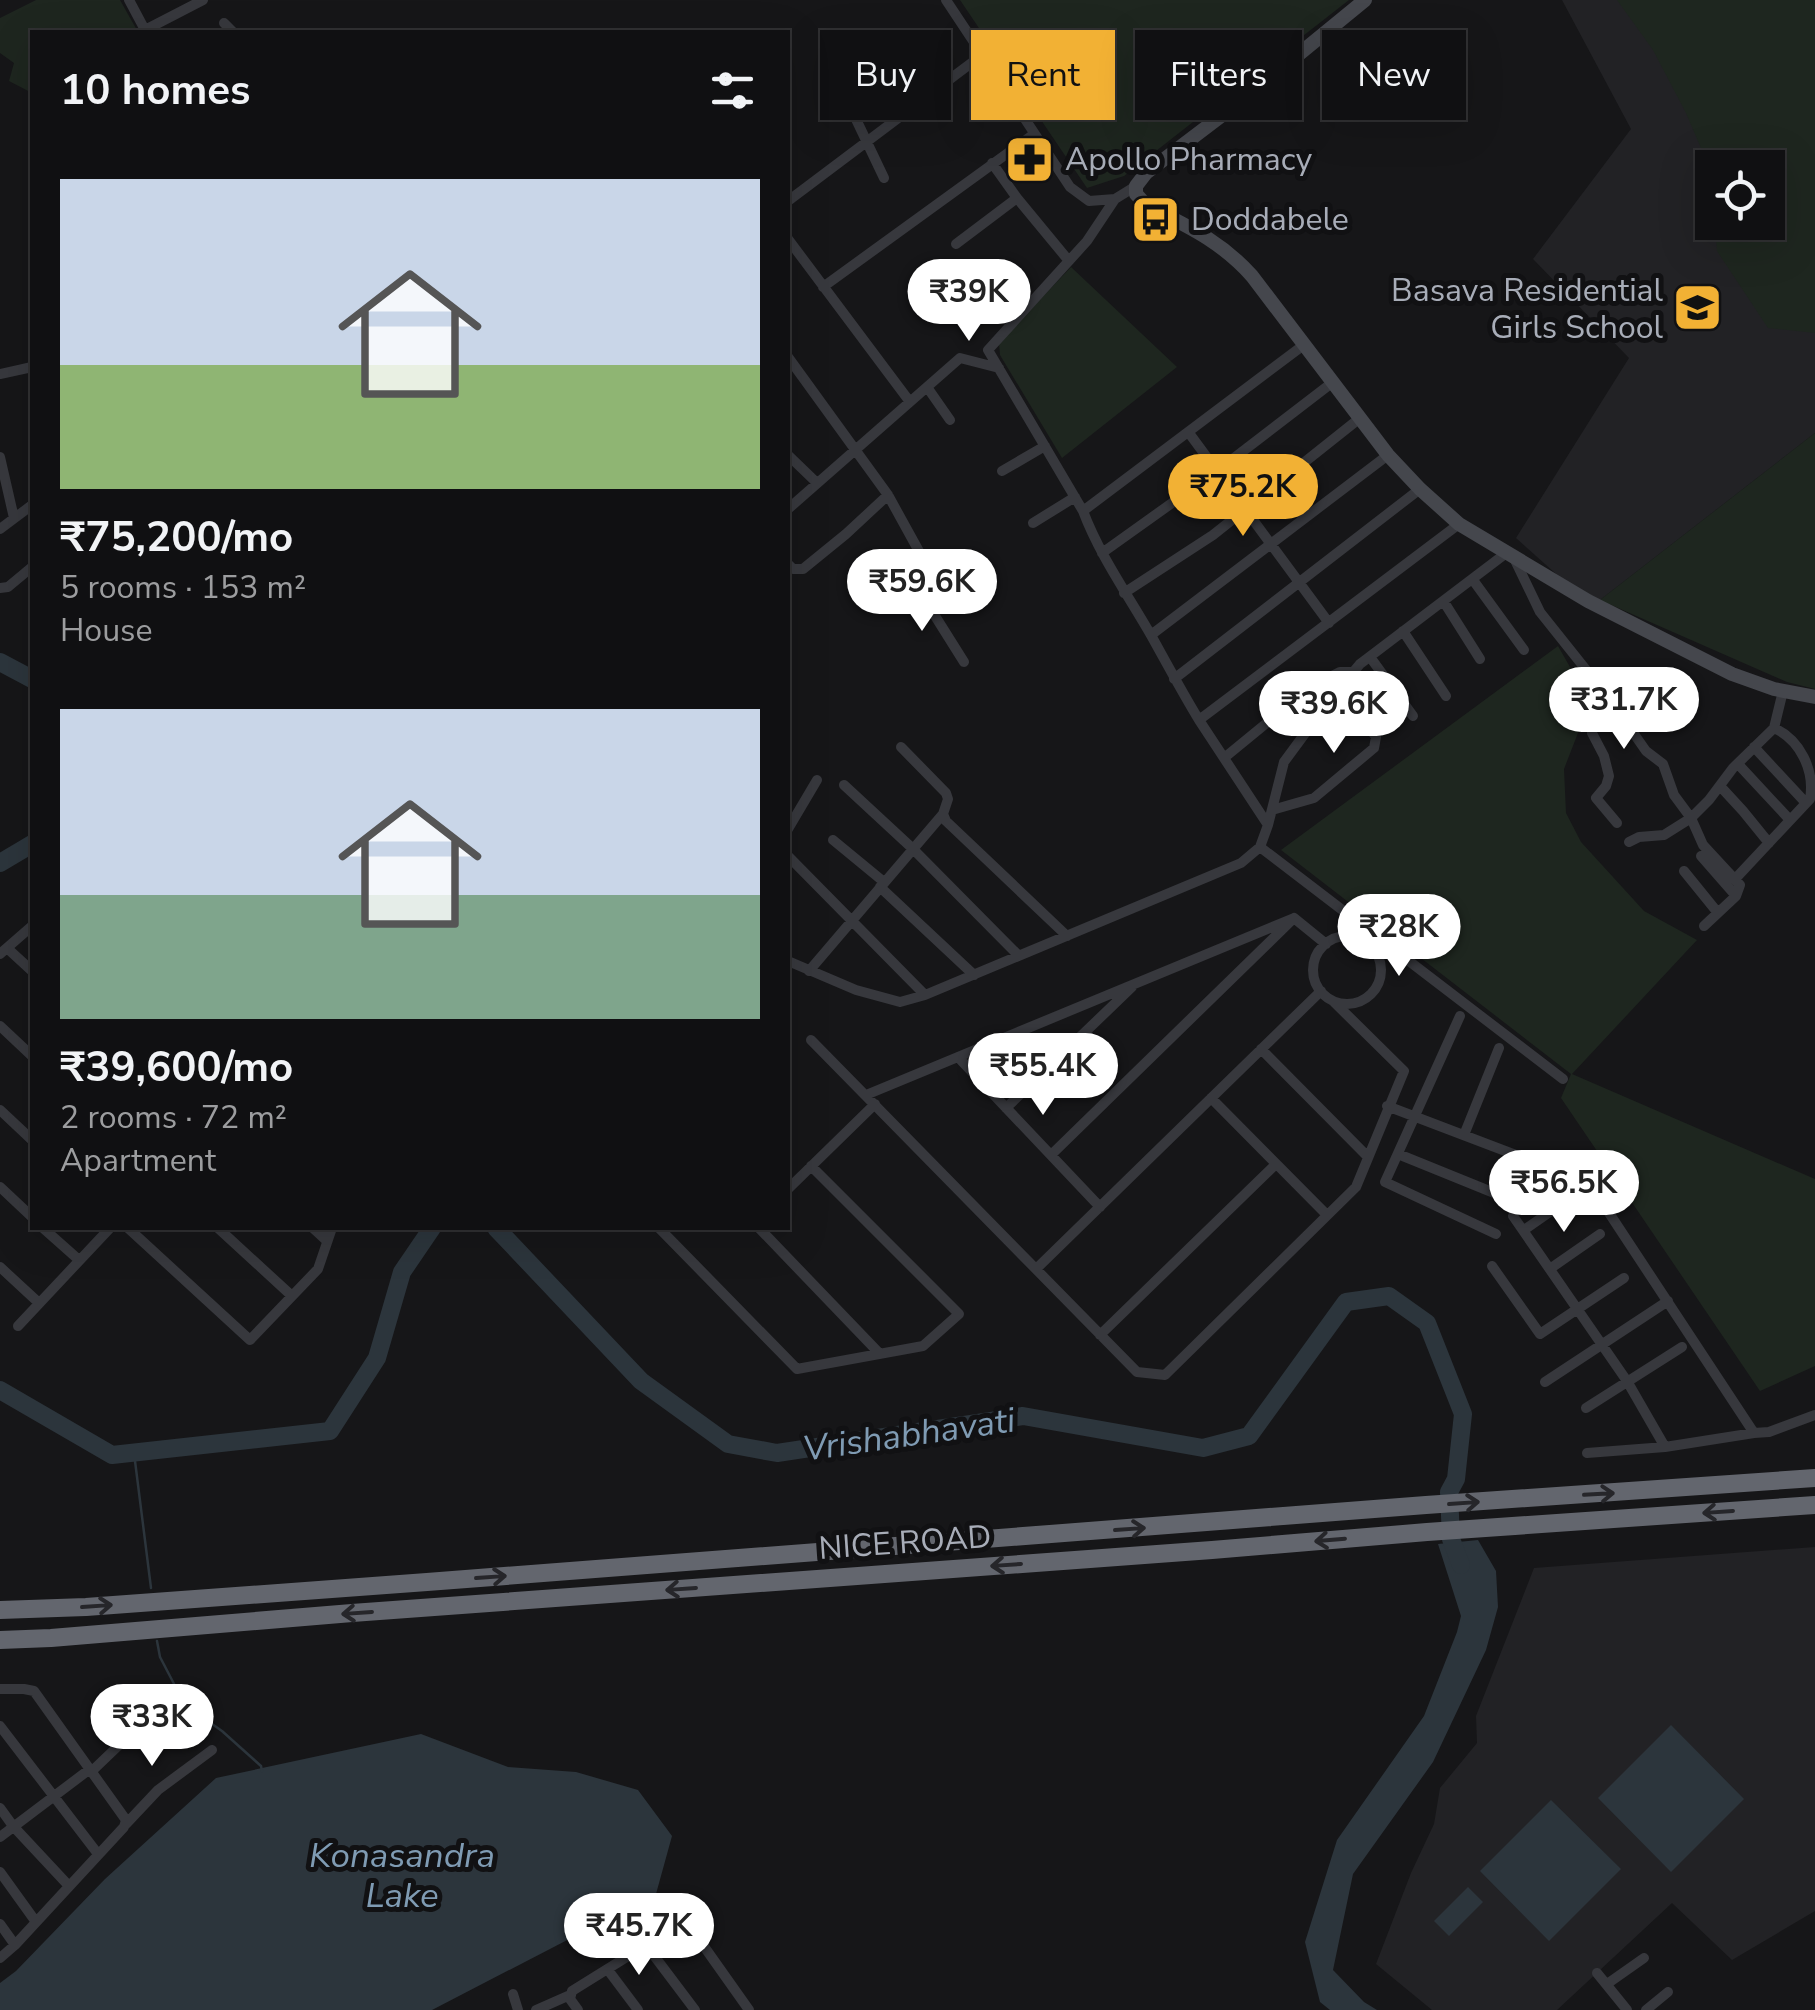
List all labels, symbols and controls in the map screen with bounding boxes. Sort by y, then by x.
chip: Buy [820,30,951,120]
chip: Rent [971,30,1115,120]
chip: Filters [1135,30,1302,120]
chip: New [1322,30,1466,120]
text: 10 homes [60,62,251,119]
icon: filters [705,63,760,118]
pharmacy icon: Apollo Pharmacy [1004,133,1056,185]
place label: Apollo Pharmacy [1065,138,1313,181]
map controls [1695,150,1785,240]
button: locate [1695,150,1785,240]
bus stop icon: Doddabele [1130,193,1182,245]
place label: Doddabele [1191,198,1349,241]
icon: home [320,244,500,424]
pin: ₹39K [910,259,1028,344]
place label: Basava Residential Girls School [1391,269,1664,349]
text: ₹39K [930,270,1008,313]
school or university icon: Basava Residential Girls School [1672,282,1724,334]
pin: ₹75.2K [1162,454,1324,539]
text: ₹75.2K [1190,465,1296,508]
text: ₹75,200/mo [60,509,293,566]
pin: ₹59.6K [841,549,1003,634]
text: ₹59.6K [869,560,975,603]
text: 5 rooms · 153 m² [60,566,306,609]
text: House [60,609,153,652]
pin: ₹31.7K [1543,667,1705,752]
pin: ₹39.6K [1253,671,1415,756]
text: ₹31.7K [1571,678,1677,721]
text: ₹39.6K [1281,682,1387,725]
icon: home [320,774,500,954]
pin: ₹28K [1340,894,1458,979]
text: ₹28K [1360,905,1438,948]
pin: ₹55.4K [962,1033,1124,1118]
text: ₹39,600/mo [60,1039,293,1096]
text: ₹55.4K [990,1044,1096,1087]
text: 2 rooms · 72 m² [60,1096,287,1139]
text: Apartment [60,1139,216,1182]
pin: ₹56.5K [1483,1150,1645,1235]
text: ₹56.5K [1511,1161,1617,1204]
water label: Vrishabhavati [800,1396,1019,1473]
one-way arrow [1583,1484,1615,1503]
one-way arrow [1448,1493,1480,1512]
one-way arrow [1702,1503,1734,1522]
street label: NICE ROAD [817,1515,993,1570]
one-way arrow [1113,1520,1145,1539]
one-way arrow [1314,1531,1346,1550]
one-way arrow [990,1556,1022,1575]
one-way arrow [475,1568,507,1587]
one-way arrow [666,1579,698,1598]
one-way arrow [81,1596,113,1615]
one-way arrow [342,1603,374,1622]
pin: ₹33K [93,1684,211,1769]
text: ₹33K [113,1695,191,1738]
water label: Konasandra Lake [309,1832,495,1919]
pin: ₹45.7K [558,1893,720,1978]
text: ₹45.7K [586,1904,692,1947]

